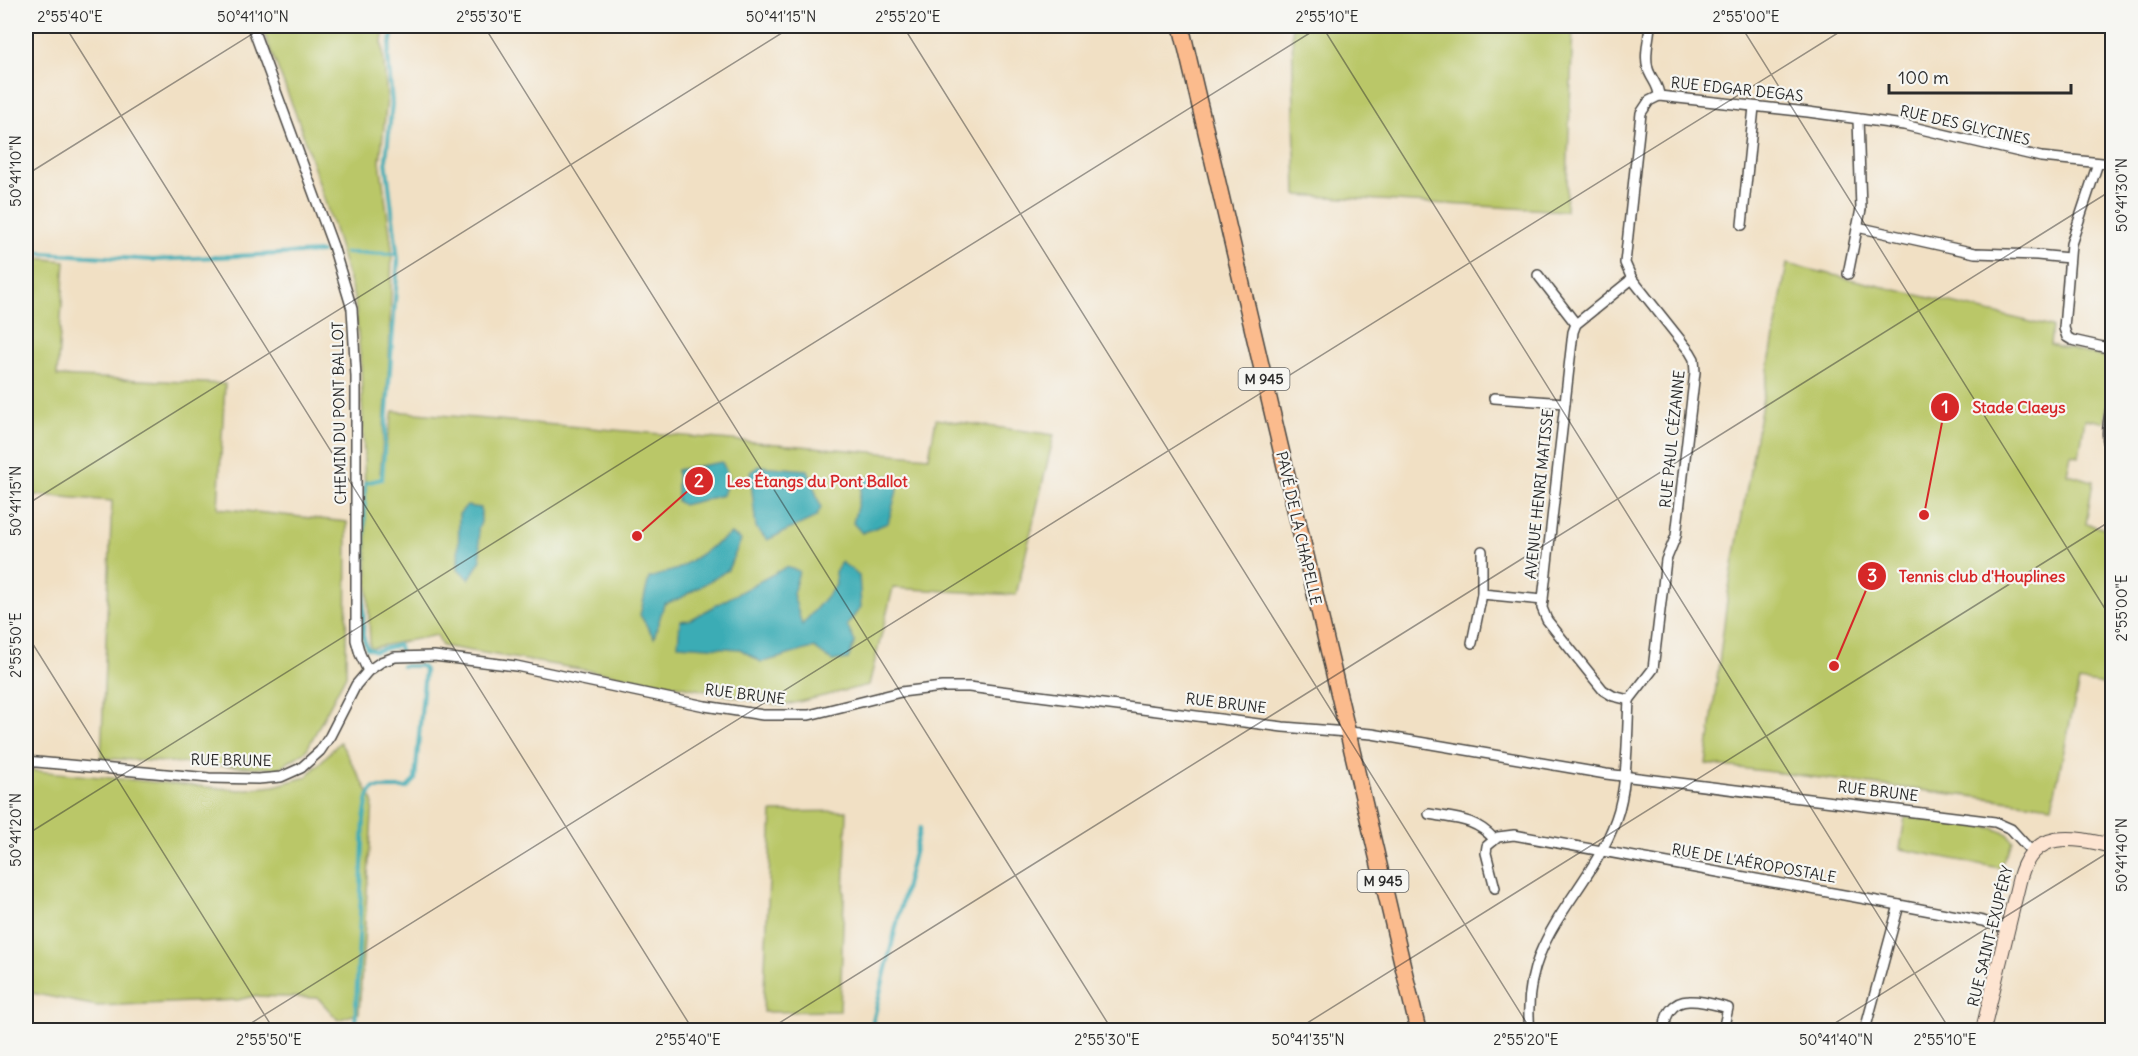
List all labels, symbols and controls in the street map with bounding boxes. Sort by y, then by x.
text: 2°55'40"E [37,7,103,26]
text: 50°41'10"N [217,7,289,26]
text: 2°55'30"E [456,7,522,26]
text: 50°41'15"N [746,7,816,26]
text: 2°55'20"E [875,7,941,26]
text: 2°55'10"E [1295,7,1359,26]
text: 2°55'00"E [1712,7,1780,26]
scale bar [1889,57,2070,95]
text: 100 m [1898,66,1949,89]
street label: RUE EDGAR DEGAS [1670,73,1804,105]
street label: RUE DES GLYCINES [1898,101,2032,149]
text: 50°41'10"N [6,135,25,207]
text: 50°41'30"N [2112,158,2131,232]
street label: CHEMIN DU PONT BALLOT [328,321,350,505]
road number: M 945 [1238,368,1290,390]
street label: RUE PAUL CÉZANNE [1655,369,1689,509]
callout: Stade Claeys [1930,390,2077,424]
text: 1 [1941,395,1949,418]
text: Stade Claeys [1972,397,2066,418]
street label: AVENUE HENRI MATISSE [1521,408,1557,580]
street label: PAVÉ DE LA CHAPELLE [1272,449,1326,607]
callout: Les Étangs du Pont Ballot [684,464,919,498]
text: 50°41'15"N [6,466,25,536]
text: 2 [694,469,704,492]
text: Les Étangs du Pont Ballot [726,471,908,492]
callout: Tennis club d'Houplines [1857,559,2077,593]
text: 3 [1867,564,1877,587]
text: Tennis club d'Houplines [1899,566,2065,587]
text: 2°55'00"E [2112,574,2131,642]
text: 2°55'50"E [6,612,25,678]
street label: RUE BRUNE [704,680,787,708]
street label: RUE BRUNE [1185,689,1268,717]
street label: RUE BRUNE [190,750,272,770]
street label: RUE BRUNE [1837,777,1920,805]
text: 50°41'20"N [6,793,25,867]
text: 50°41'40"N [2112,818,2131,892]
street label: RUE DE L'AÉROPOSTALE [1670,839,1838,887]
street label: RUE SAINT-EXUPÉRY [1963,863,2017,1008]
road number: M 945 [1358,870,1408,892]
text: 2°55'50"E [236,1030,302,1049]
text: 2°55'40"E [655,1030,721,1049]
text: 2°55'30"E [1074,1030,1140,1049]
text: 50°41'35"N [1271,1030,1345,1049]
text: 2°55'20"E [1493,1030,1559,1049]
text: 50°41'40"N [1799,1030,1873,1049]
text: 2°55'10"E [1913,1030,1977,1049]

